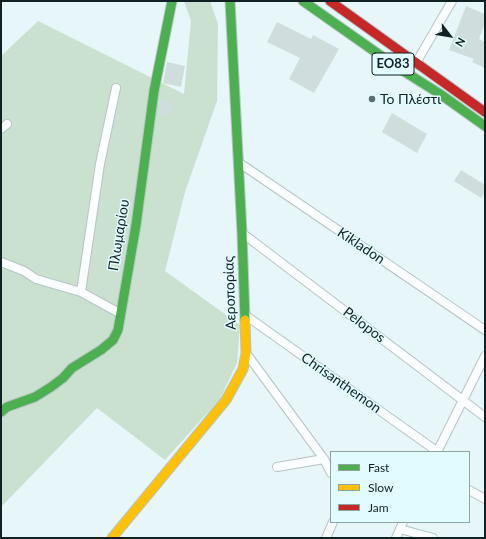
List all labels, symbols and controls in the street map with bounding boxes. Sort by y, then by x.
north arrow [430,16,470,56]
text: N [453,35,468,49]
road number: ΕΟ83 [372,53,414,75]
place label: Το Πλέστι [380,91,441,107]
marker: Το Πλέστι [367,94,377,104]
street label: Πλωμαρίου [105,198,133,272]
street label: Kikladon [334,224,388,268]
street label: Αεροπορίας [220,256,240,330]
street label: Pelopos [340,304,388,346]
street label: Chrisanthemon [298,349,384,417]
legend [330,451,470,523]
text: Fast [368,460,389,475]
text: Slow [368,480,393,495]
text: Jam [368,500,389,515]

